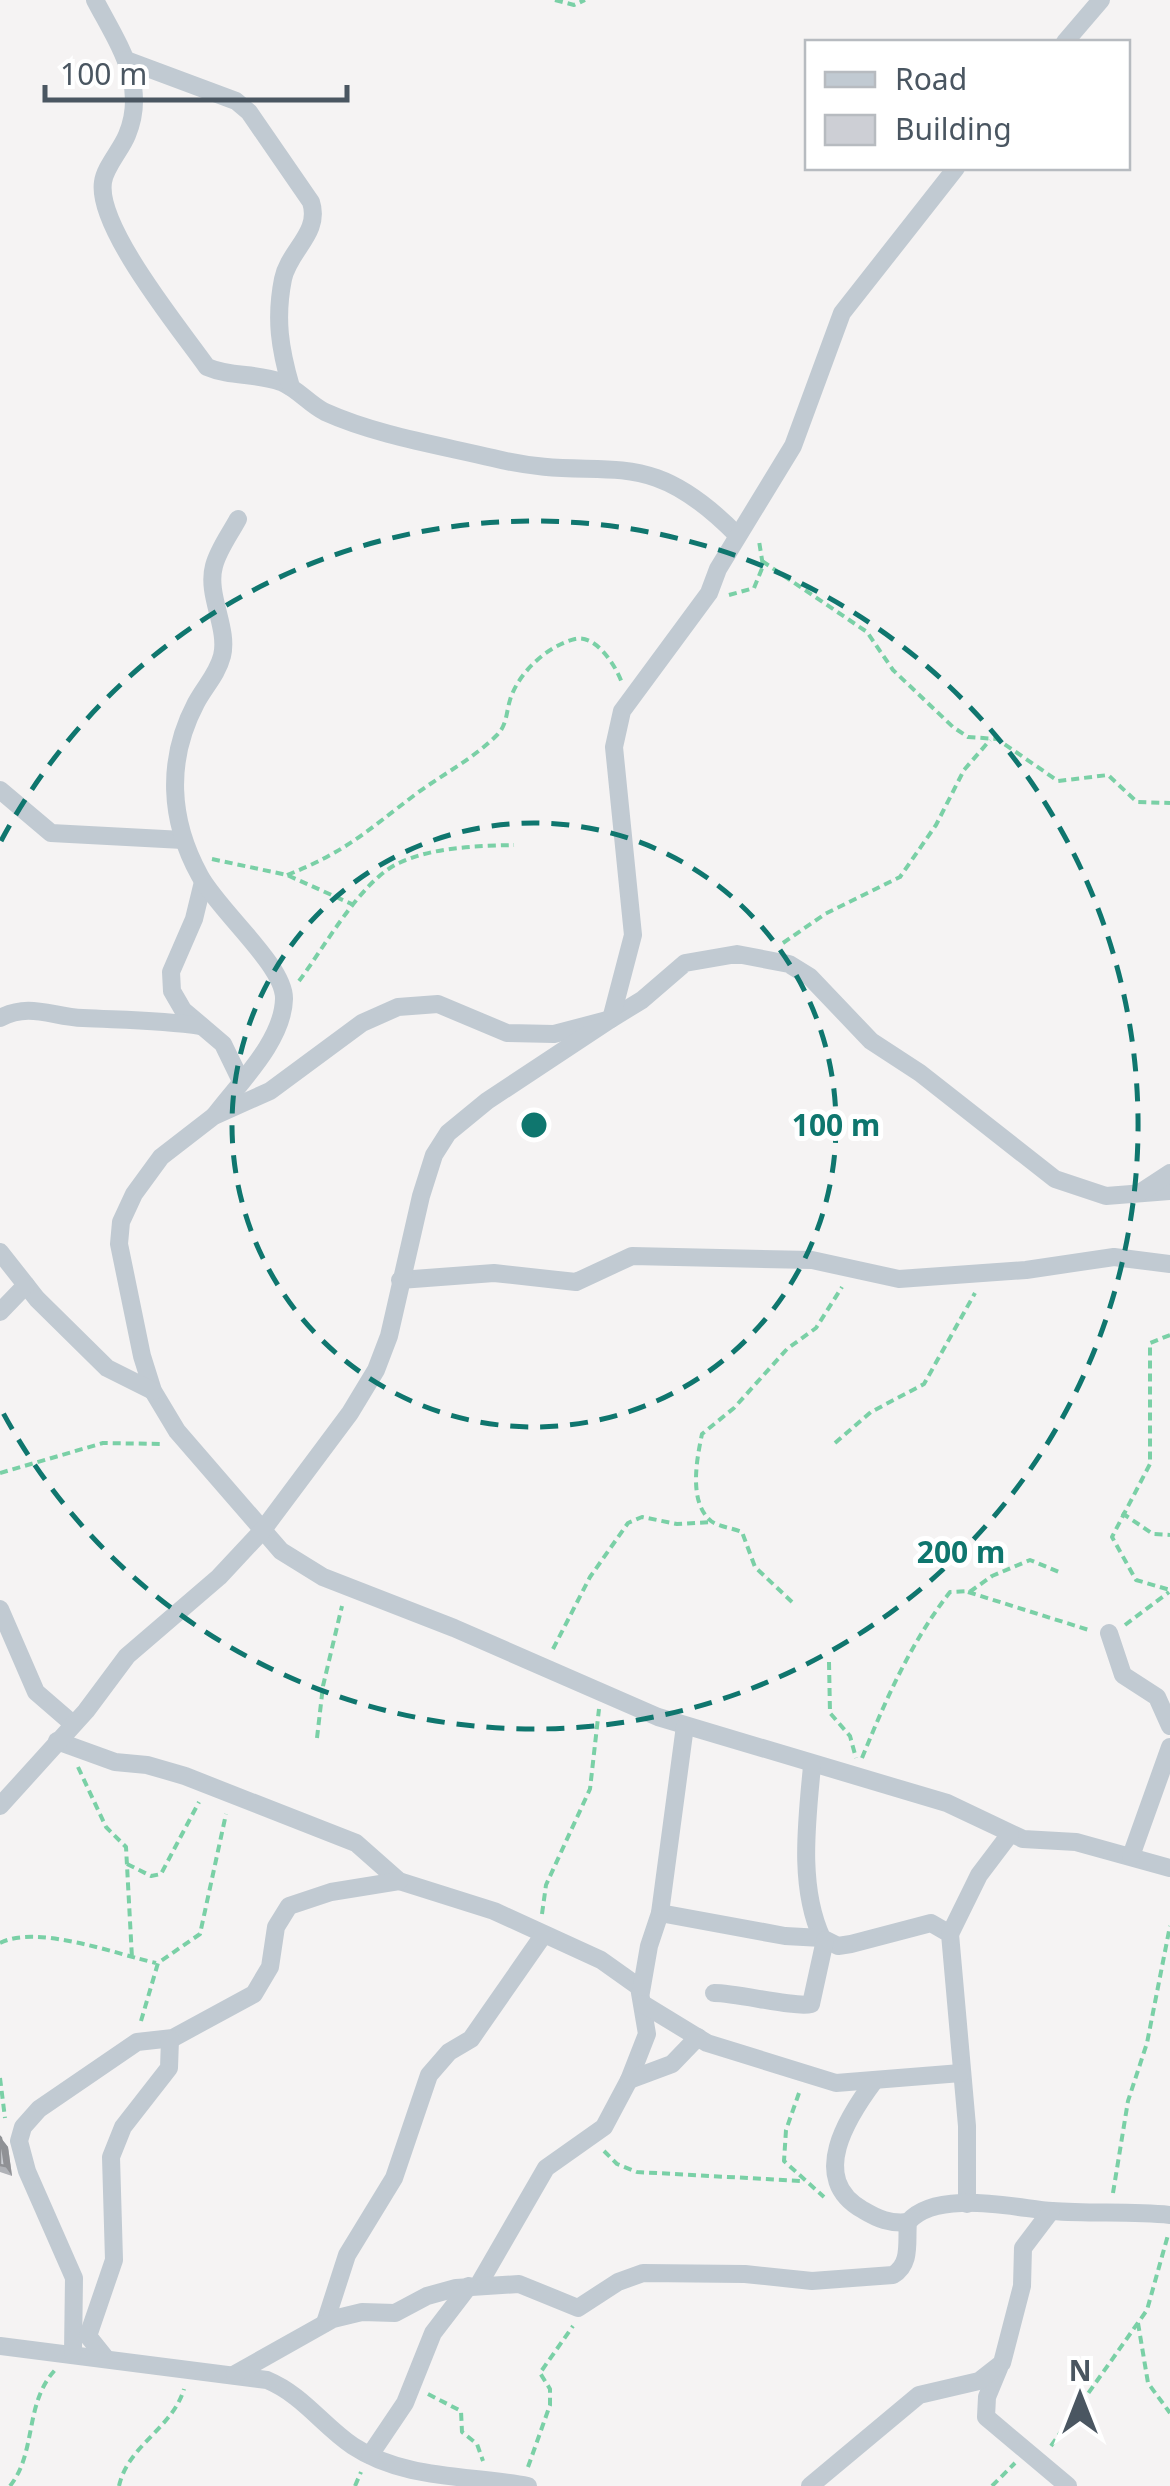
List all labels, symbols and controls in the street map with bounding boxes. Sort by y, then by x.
scale bar [45,40,348,102]
legend [805,40,1130,170]
text: 100 m [60,53,147,94]
text: Road [895,58,967,99]
text: Building [895,108,1012,149]
text: 100 m [792,1104,880,1145]
centre of rings [516,1107,552,1143]
text: 200 m [917,1531,1005,1572]
north arrow [1030,2346,1130,2446]
text: N [1069,2351,1091,2389]

